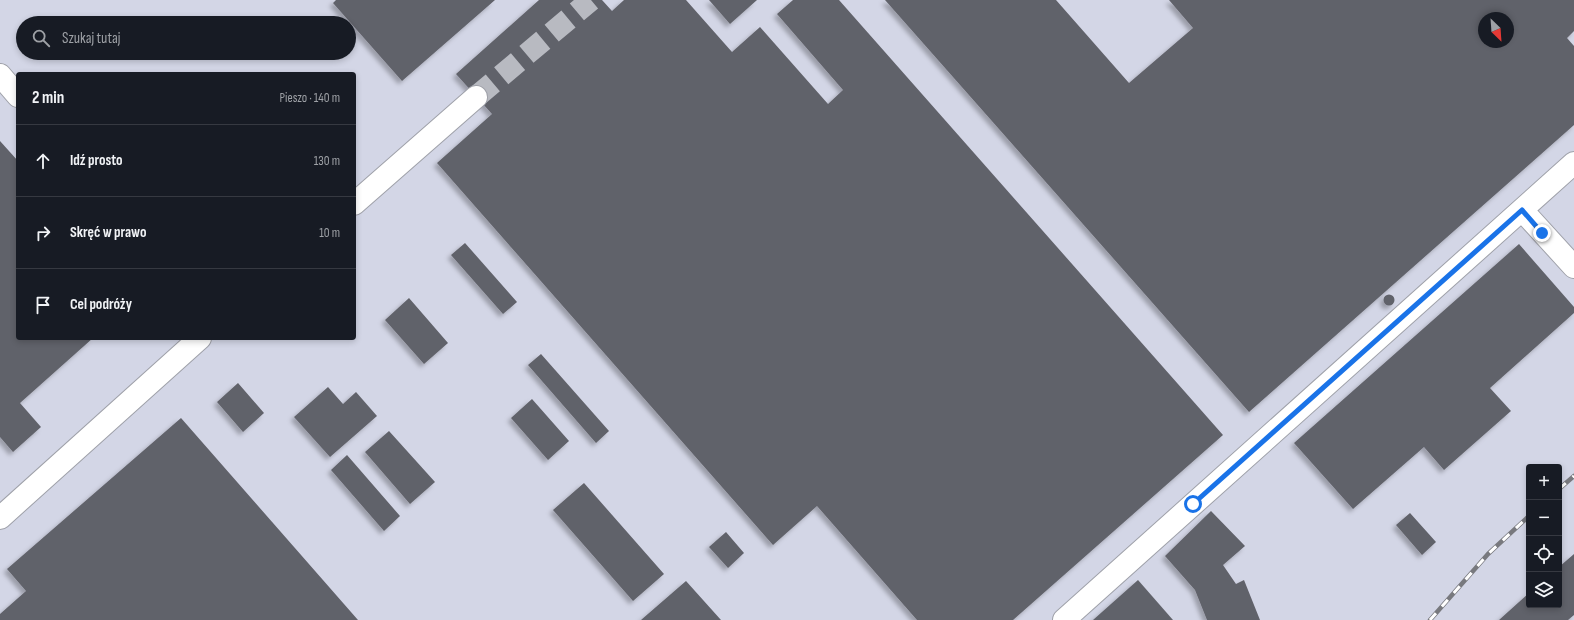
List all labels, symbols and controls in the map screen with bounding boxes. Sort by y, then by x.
north arrow [1478,12,1514,48]
search box [16,16,356,60]
icon: search [30,27,52,49]
text: Szukaj tutaj [62,29,120,48]
text: 2 min [32,88,64,108]
text: Pieszo · 140 m [280,90,340,106]
icon: ahead [32,150,54,172]
text: Idź prosto [70,151,123,170]
text: 130 m [314,153,340,169]
icon: right [32,222,54,244]
text: Skręć w prawo [70,223,147,242]
route end [1533,224,1551,242]
text: 10 m [319,225,340,241]
icon: arrive [32,294,54,316]
text: Cel podróży [70,295,132,314]
map controls [1526,464,1562,608]
button: + [1526,464,1562,500]
route start [1184,495,1202,513]
button: − [1526,500,1562,536]
button: locate [1526,536,1562,572]
button: layers [1526,572,1562,608]

